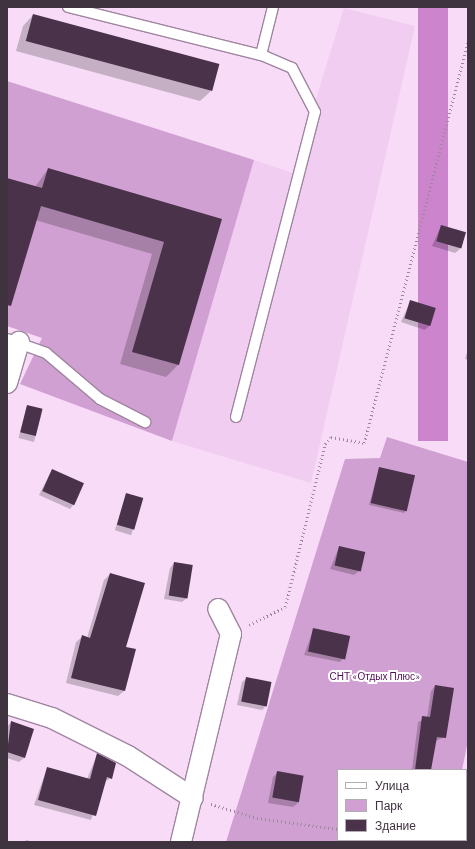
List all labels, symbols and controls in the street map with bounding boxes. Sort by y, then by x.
park label: СНТ «Отдых Плюс» [330,671,420,683]
legend [337,769,467,841]
text: Улица [375,778,409,792]
text: Парк [375,798,402,812]
text: Здание [375,818,416,832]

